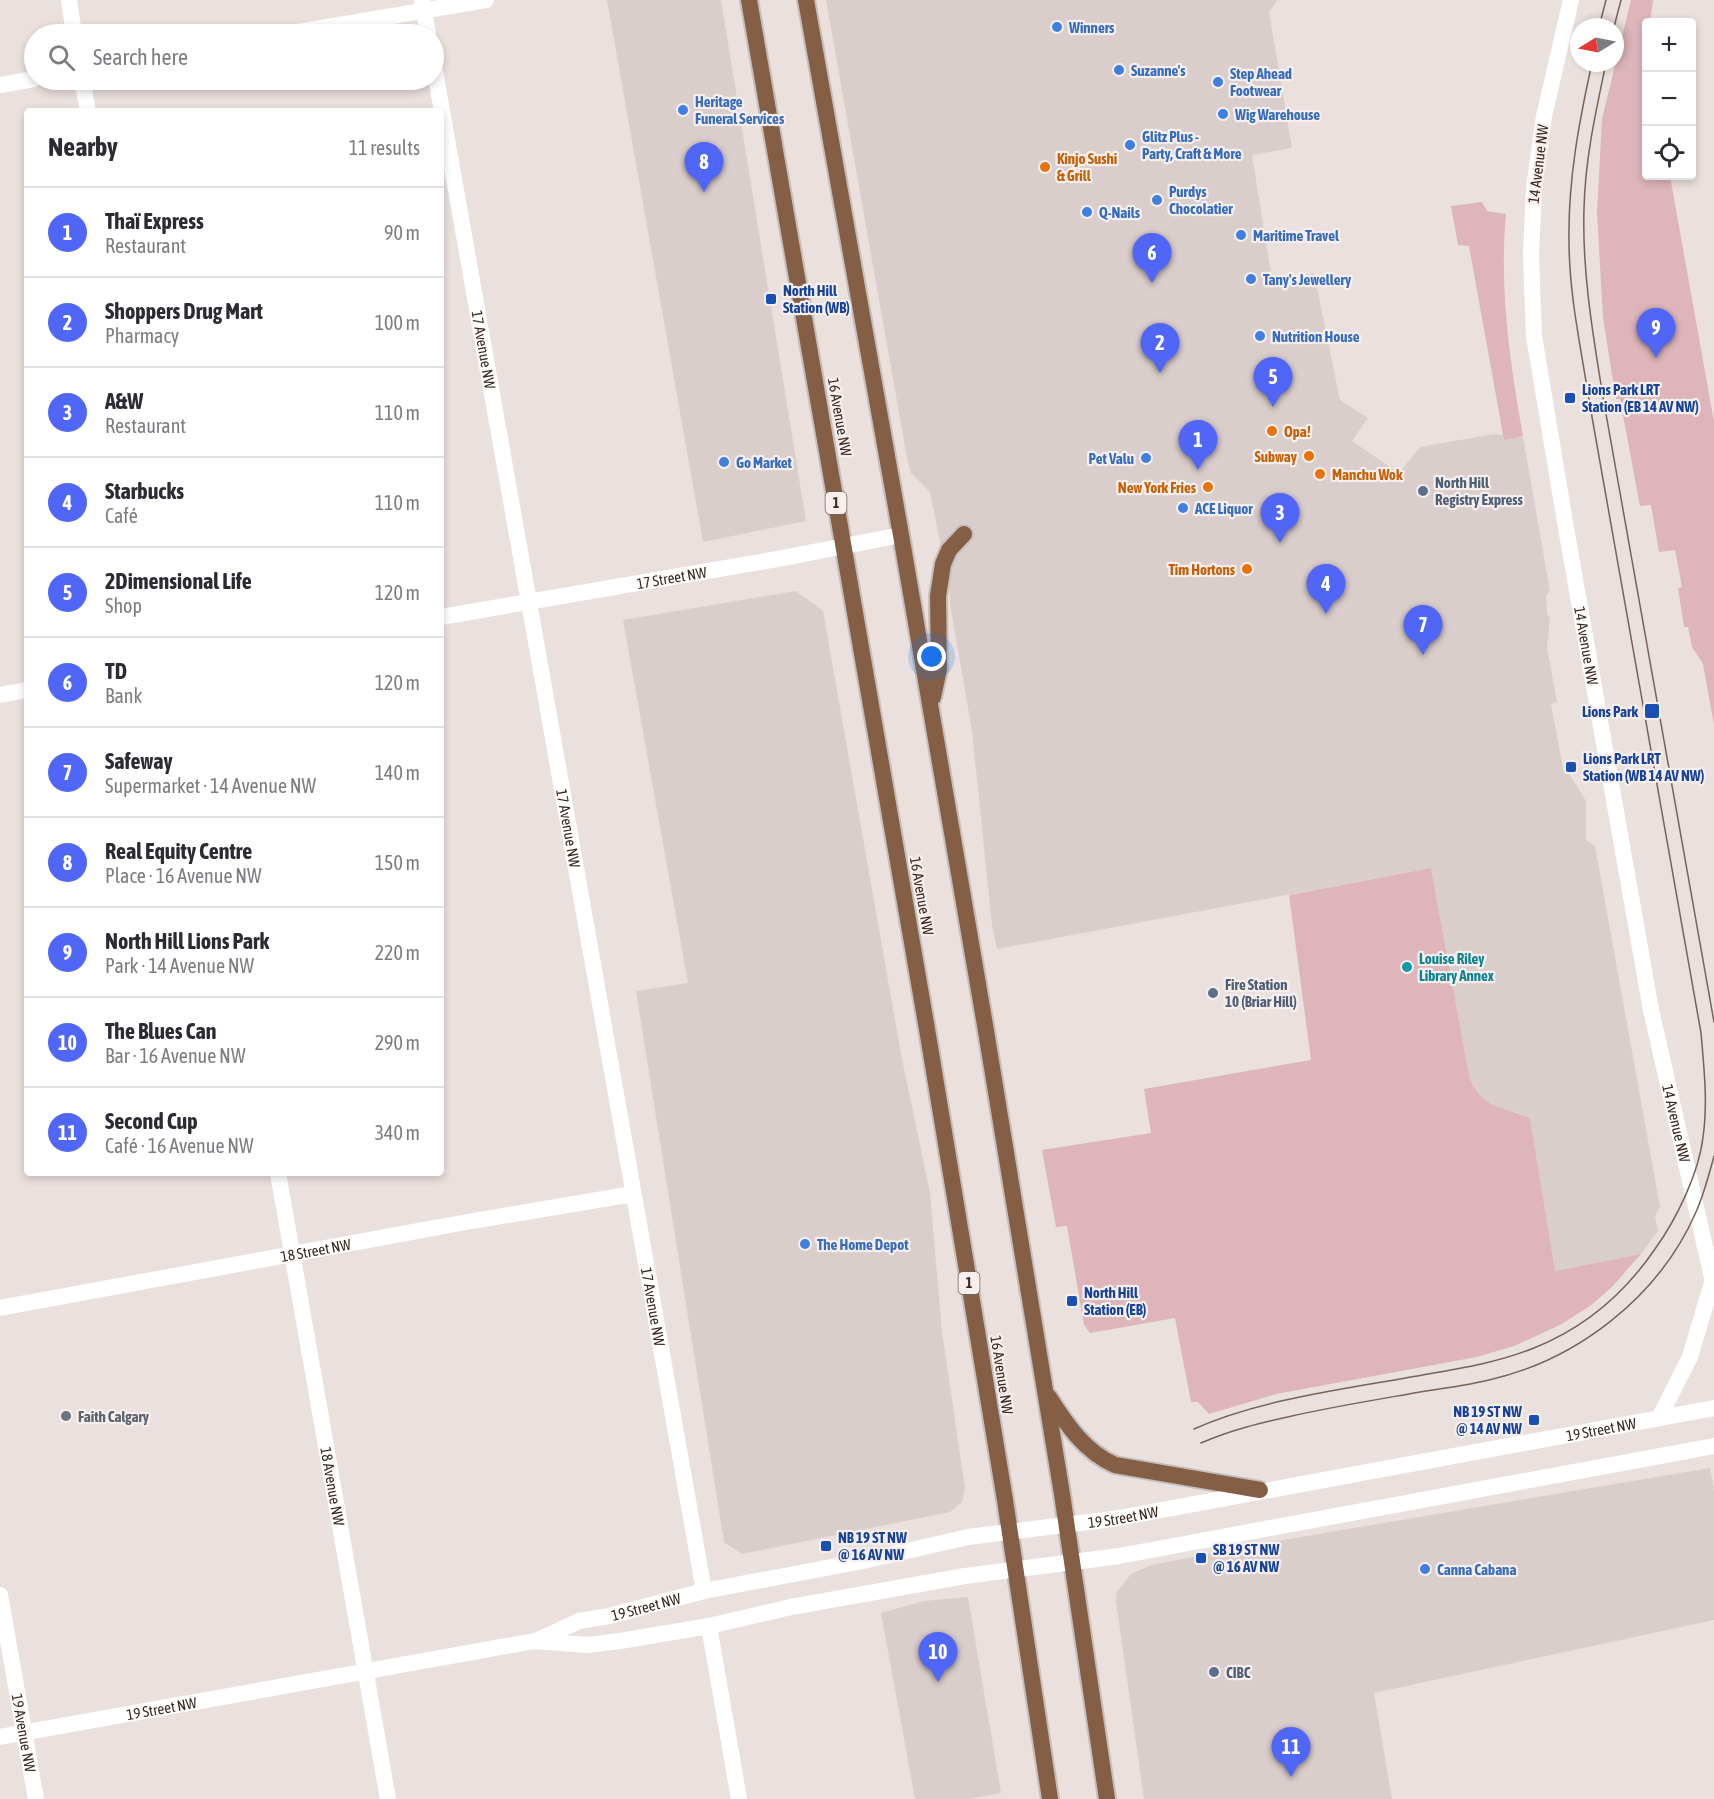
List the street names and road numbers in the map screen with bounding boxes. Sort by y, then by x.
street label: 14 Avenue NW [1525,123,1551,204]
street label: 17 Avenue NW [469,309,500,390]
street label: 16 Avenue NW [825,376,855,458]
road number: 1 [826,492,846,514]
street label: 17 Street NW [635,563,708,592]
street label: 14 Avenue NW [1571,605,1602,686]
street label: 17 Avenue NW [554,788,584,869]
street label: 16 Avenue NW [907,855,937,937]
street label: 14 Avenue NW [1660,1082,1694,1164]
street label: 18 Street NW [279,1235,352,1265]
street label: 17 Avenue NW [638,1266,669,1347]
road number: 1 [958,1272,980,1294]
street label: 16 Avenue NW [987,1334,1017,1416]
street label: 19 Street NW [1565,1414,1638,1444]
street label: 18 Avenue NW [318,1446,348,1527]
street label: 19 Street NW [1087,1502,1160,1531]
street label: 19 Street NW [609,1589,682,1624]
street label: 19 Avenue NW [9,1692,40,1774]
street label: 19 Street NW [125,1693,198,1723]

